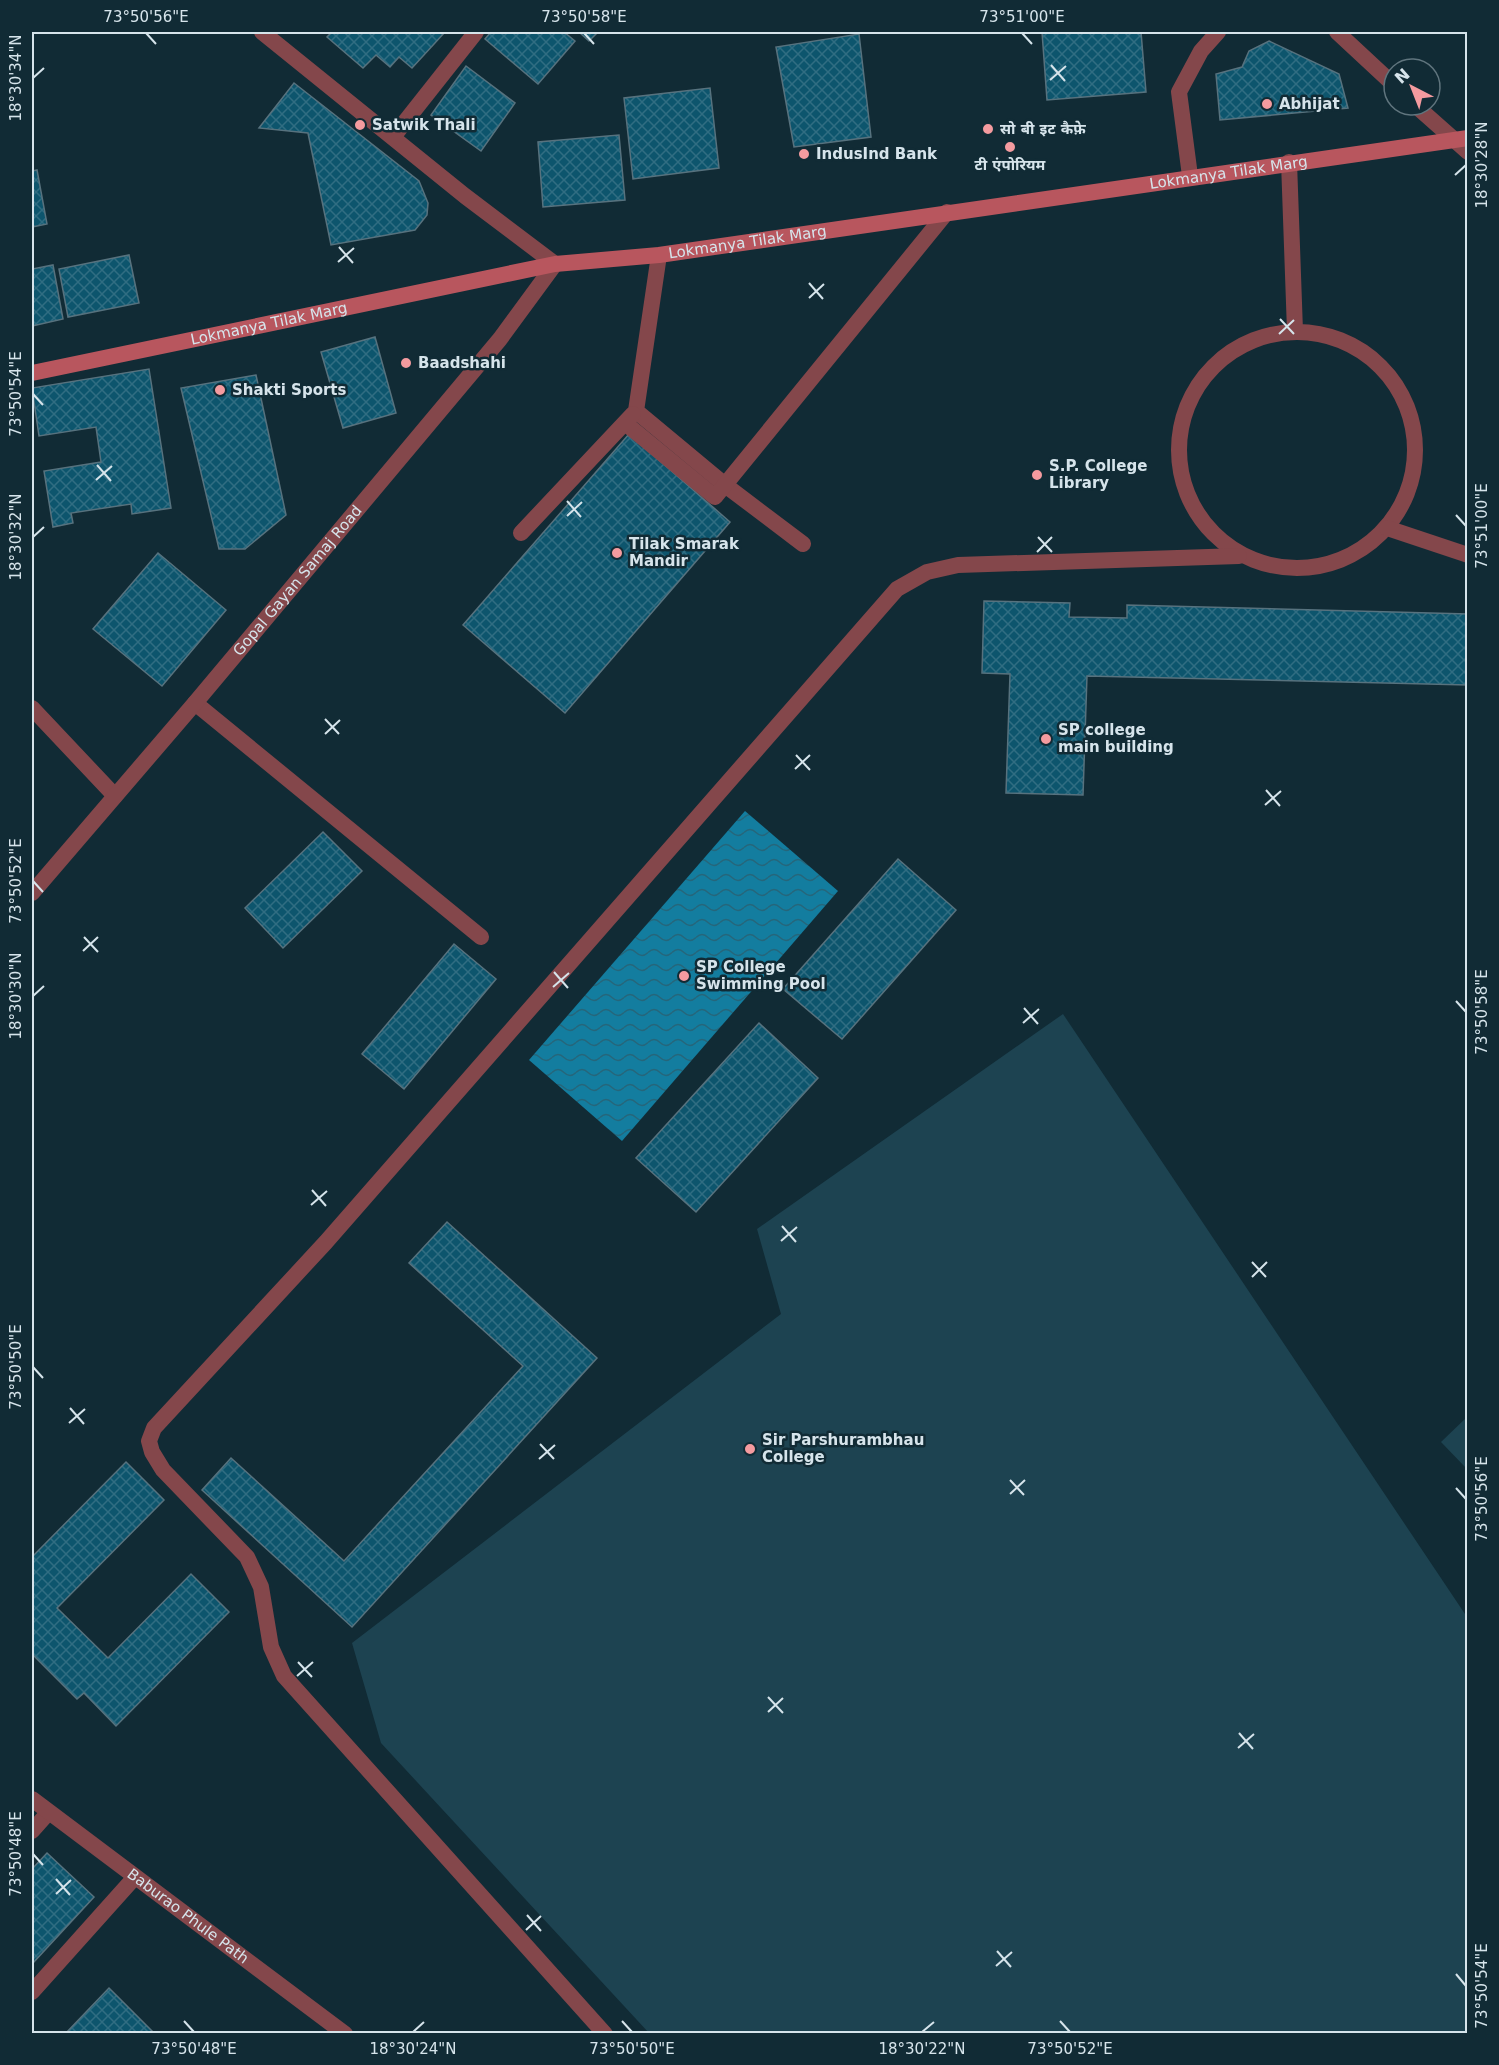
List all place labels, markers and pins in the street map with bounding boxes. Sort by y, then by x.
place label: Abhijat [1279,95,1340,113]
marker: Abhijat [1260,97,1274,111]
place label: Satwik Thali [372,116,476,134]
marker: Satwik Thali [353,118,367,132]
place label: सो बी इट कैफ़े [1000,120,1086,138]
marker: सो बी इट कैफ़े [981,122,995,136]
marker: टी एंपोरियम [1003,140,1017,154]
place label: IndusInd Bank [816,145,938,163]
marker: IndusInd Bank [797,147,811,161]
place label: टी एंपोरियम [975,156,1046,174]
place label: Baadshahi [418,354,506,372]
marker: Baadshahi [399,356,413,370]
place label: Shakti Sports [232,381,347,399]
marker: Shakti Sports [213,383,227,397]
place label: S.P. College Library [1049,457,1147,492]
marker: S.P. College Library [1030,468,1044,482]
place label: Tilak Smarak Mandir [629,535,740,570]
marker: Tilak Smarak Mandir [610,546,624,560]
place label: SP college main building [1058,721,1174,756]
marker: SP college main building [1039,732,1053,746]
place label: SP College Swimming Pool [696,958,826,993]
marker: SP College Swimming Pool [677,969,691,983]
place label: Sir Parshurambhau College [762,1431,924,1466]
marker: Sir Parshurambhau College [743,1442,757,1456]

